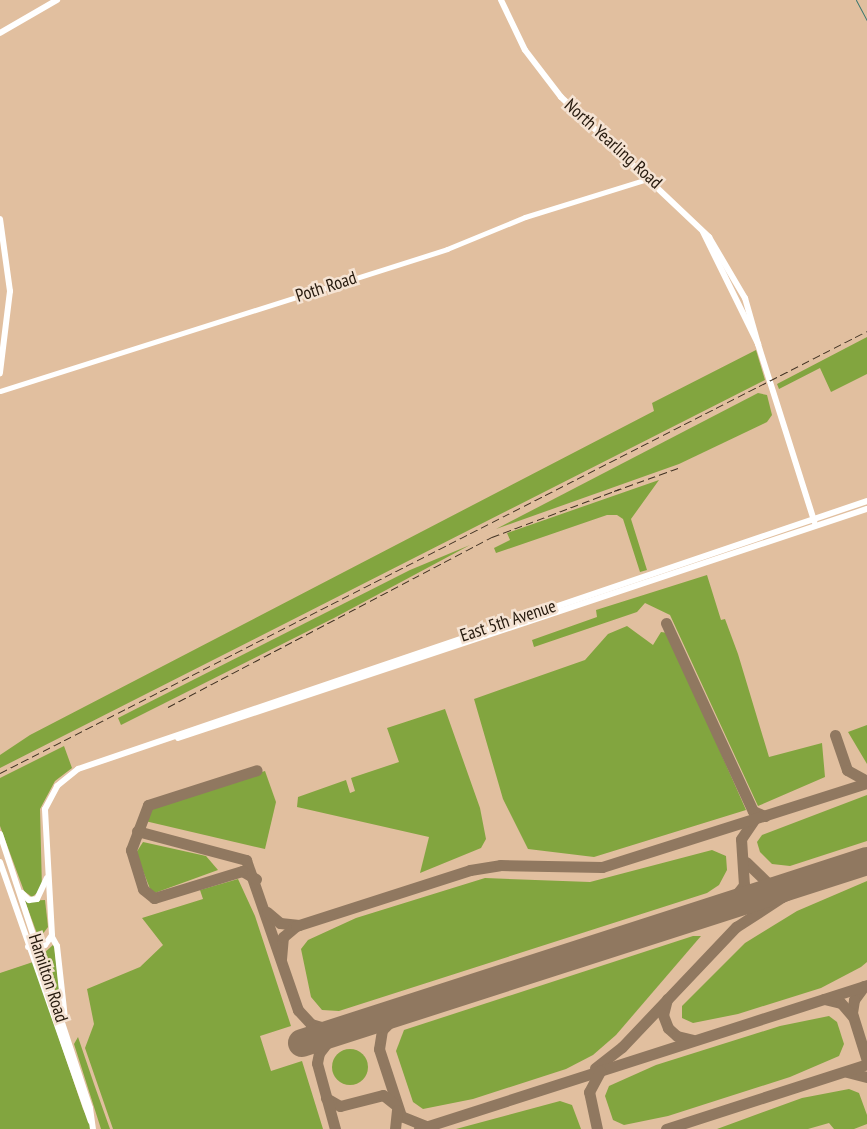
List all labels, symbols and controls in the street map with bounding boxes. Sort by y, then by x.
street label: North Yearling Road [560,94,666,194]
street label: Poth Road [293,267,359,307]
street label: East 5th Avenue [457,595,559,647]
street label: Hamilton Road [24,931,72,1025]

